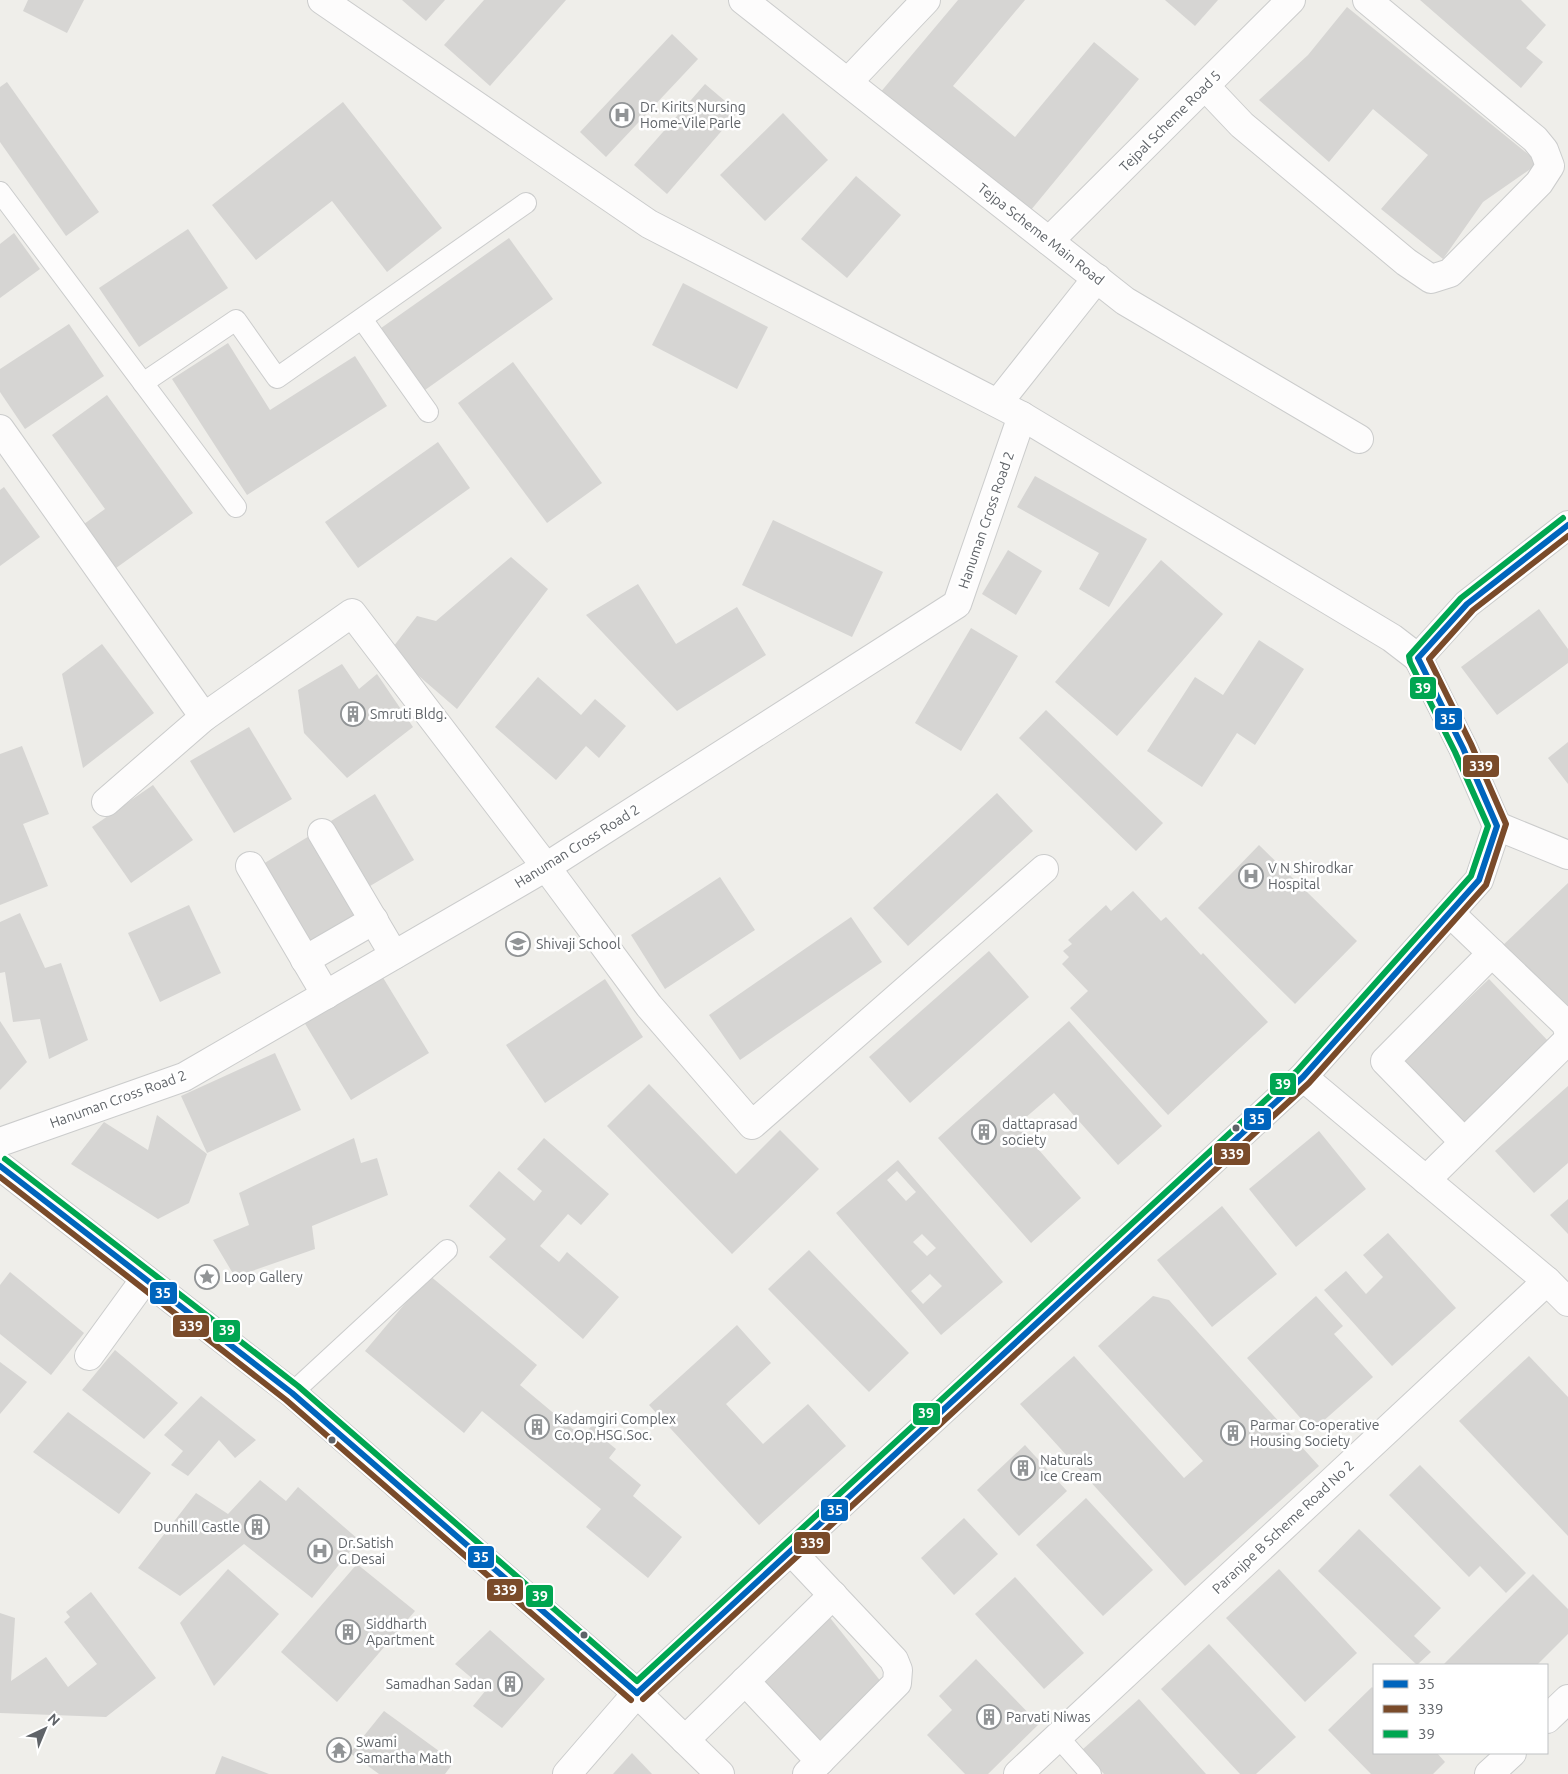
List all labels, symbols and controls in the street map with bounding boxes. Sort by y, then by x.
street label: Tejpal Scheme Road 5 [1116,67,1224,175]
place label: Dr. Kirits Nursing Home-Vile Parle [640,99,746,131]
hospital icon: Dr. Kirits Nursing Home-Vile Parle [609,102,635,128]
street label: Tejpa Scheme Main Road [975,180,1107,288]
street label: Hanuman Cross Road 2 [955,449,1017,591]
line badge: 39 [1409,676,1437,700]
text: 39 [1415,680,1431,696]
building icon: Smruti Bldg. [340,701,366,727]
place label: Smruti Bldg. [370,706,447,722]
line badge: 35 [1434,707,1463,731]
text: 35 [1440,711,1456,727]
line badge: 339 [1462,754,1500,778]
text: 339 [1469,758,1493,774]
street label: Hanuman Cross Road 2 [512,801,642,891]
place label: V N Shirodkar Hospital [1268,860,1354,892]
hospital icon: V N Shirodkar Hospital [1238,863,1264,889]
school or university icon: Shivaji School [505,931,531,957]
place label: Shivaji School [536,936,621,952]
street label: Hanuman Cross Road 2 [48,1067,188,1131]
line badge: 39 [1269,1072,1297,1096]
text: 39 [1275,1076,1291,1092]
line badge: 35 [1243,1107,1272,1131]
text: 35 [1249,1111,1265,1127]
place label: dattaprasad society [1002,1116,1078,1148]
building icon: dattaprasad society [971,1119,997,1145]
unlabelled marker [1231,1123,1241,1133]
line badge: 339 [1213,1142,1251,1166]
text: 339 [1220,1146,1244,1162]
place icon: Loop Gallery [194,1264,220,1290]
place label: Loop Gallery [224,1269,303,1285]
line badge: 35 [149,1281,178,1305]
text: 35 [155,1285,171,1301]
line badge: 339 [172,1314,210,1338]
text: 339 [179,1318,203,1334]
line badge: 39 [212,1319,241,1343]
text: 39 [219,1322,235,1338]
line badge: 39 [912,1402,941,1426]
text: 39 [918,1405,934,1421]
place label: Kadamgiri Complex Co.Op.HSG.Soc. [554,1411,676,1443]
building icon: Kadamgiri Complex Co.Op.HSG.Soc. [524,1414,550,1440]
place label: Parmar Co-operative Housing Society [1250,1417,1379,1449]
building icon: Parmar Co-operative Housing Society [1220,1420,1246,1446]
unlabelled marker [327,1435,337,1445]
place label: Naturals Ice Cream [1040,1452,1102,1484]
building icon: Naturals Ice Cream [1010,1455,1036,1481]
street label: Paranjpe B Scheme Road No 2 [1209,1457,1357,1597]
line badge: 35 [820,1498,849,1522]
text: 35 [827,1502,843,1518]
building icon: Dunhill Castle [244,1514,270,1540]
place label: Dunhill Castle [153,1519,240,1535]
line badge: 339 [793,1531,831,1555]
place label: Dr.Satish G.Desai [338,1535,394,1567]
text: 339 [800,1535,824,1551]
hospital icon: Dr.Satish G.Desai [307,1538,333,1564]
line badge: 35 [467,1545,495,1569]
text: 35 [473,1549,489,1565]
line badge: 339 [486,1578,524,1602]
text: 339 [493,1582,517,1598]
line badge: 39 [525,1584,554,1608]
text: 39 [532,1588,548,1604]
place label: Siddharth Apartment [366,1616,435,1648]
building icon: Siddharth Apartment [335,1619,361,1645]
unlabelled marker [579,1630,589,1640]
legend [1373,1664,1548,1754]
building icon: Samadhan Sadan [497,1671,523,1697]
text: 35 [1418,1675,1435,1692]
place label: Samadhan Sadan [386,1676,492,1692]
text: 339 [1418,1700,1443,1717]
north arrow [20,1704,70,1754]
building icon: Parvati Niwas [976,1704,1002,1730]
place label: Parvati Niwas [1006,1709,1091,1725]
text: N [45,1710,63,1729]
text: 39 [1418,1725,1435,1742]
place label: Swami Samartha Math [356,1734,452,1766]
temple icon: Swami Samartha Math [326,1737,352,1763]

